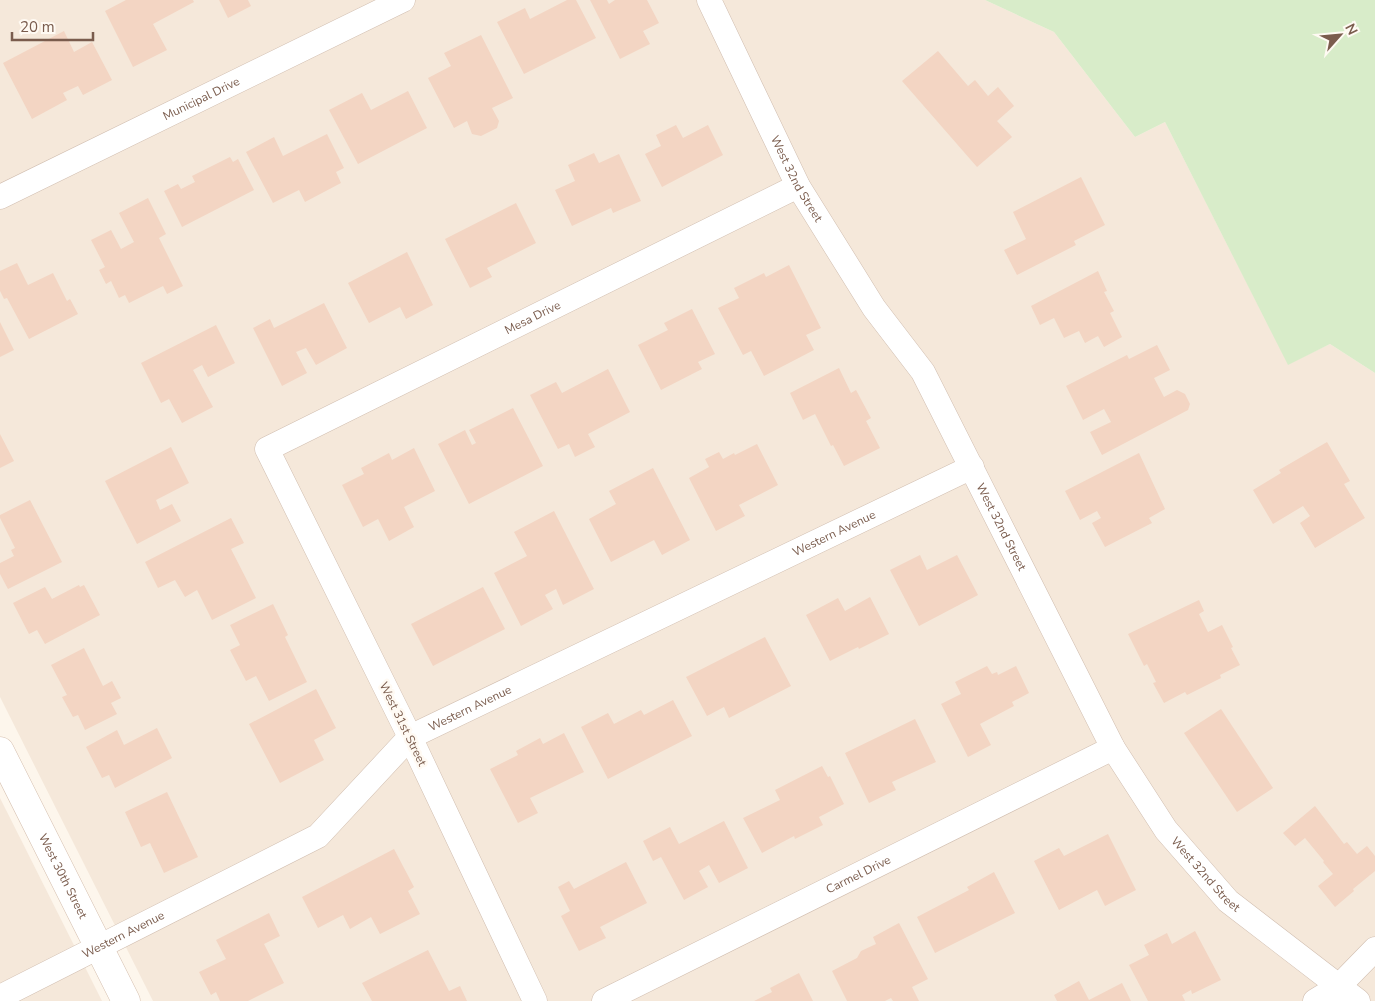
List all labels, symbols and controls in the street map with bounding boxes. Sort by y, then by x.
scale bar [12,10,94,42]
north arrow [1315,10,1365,60]
text: 20 m [20,17,55,37]
text: N [1340,20,1362,38]
street label: Municipal Drive [160,73,242,124]
street label: West 32nd Street [767,133,827,226]
street label: Mesa Drive [502,297,563,338]
street label: West 32nd Street [972,480,1030,574]
street label: Western Avenue [790,507,878,560]
street label: West 31st Street [376,679,431,770]
street label: Western Avenue [426,681,514,735]
street label: West 30th Street [35,831,91,922]
street label: West 32nd Street [1168,833,1244,916]
street label: Carmel Drive [823,852,893,897]
street label: Western Avenue [79,907,167,962]

